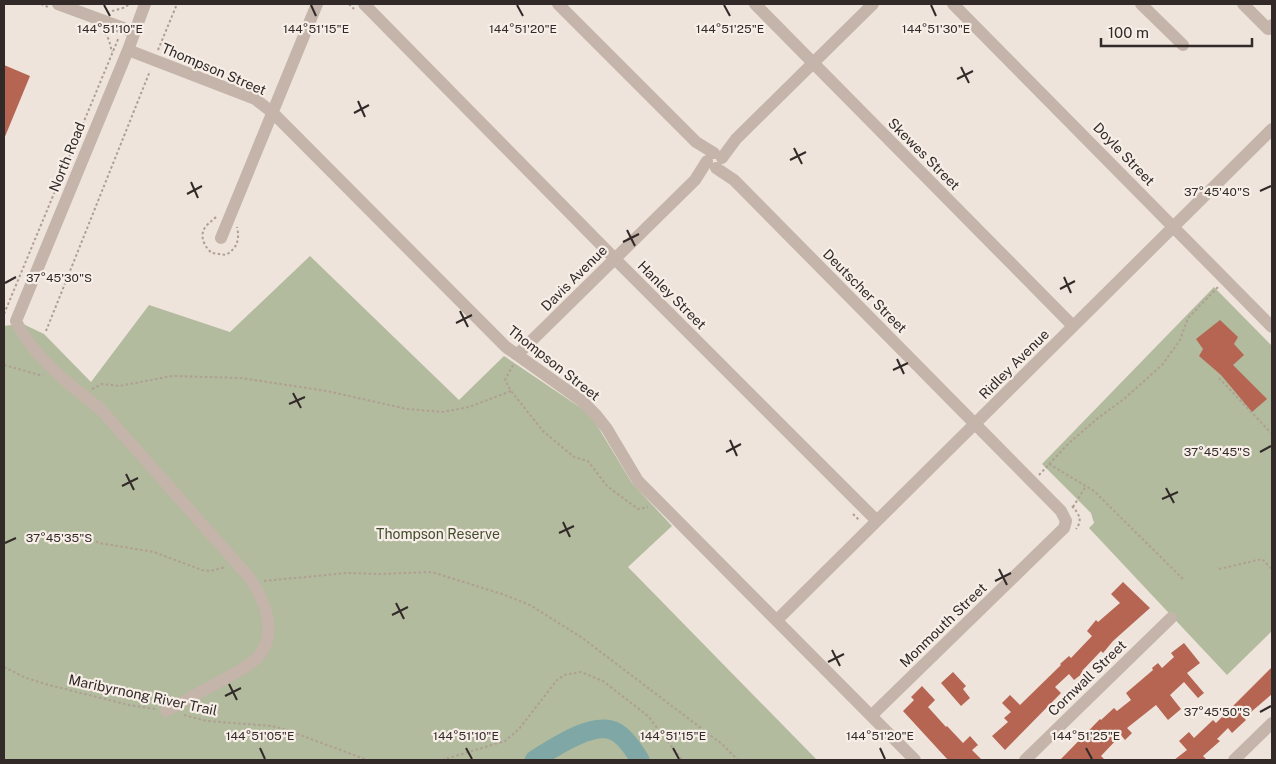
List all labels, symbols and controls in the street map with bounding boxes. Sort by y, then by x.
scale bar [1101,15,1252,47]
text: 144°51'10"E [77,22,143,36]
text: 144°51'15"E [283,22,349,36]
text: 144°51'20"E [489,22,557,36]
text: 144°51'25"E [696,22,764,36]
text: 144°51'30"E [902,22,970,36]
text: 100 m [1108,24,1149,41]
street label: Thompson Street [159,40,269,98]
street label: Skewes Street [885,115,963,193]
street label: Doyle Street [1090,119,1158,189]
street label: North Road [46,120,88,194]
text: 37°45'40"S [1184,185,1250,199]
street label: Davis Avenue [538,242,610,314]
street label: Deutscher Street [820,246,910,336]
street label: Hanley Street [635,258,709,332]
text: 37°45'30"S [26,271,92,285]
street label: Thompson Street [505,322,603,404]
street label: Ridley Avenue [976,326,1052,402]
text: 37°45'45"S [1184,445,1250,459]
park label: Thompson Reserve [376,526,500,542]
text: 37°45'35"S [26,531,92,545]
street label: Monmouth Street [896,580,990,670]
street label: Cornwall Street [1045,637,1129,719]
street label: Maribyrnong River Trail [67,671,219,719]
text: 37°45'50"S [1184,705,1250,719]
text: 144°51'05"E [226,729,294,743]
text: 144°51'10"E [433,729,499,743]
text: 144°51'15"E [640,729,706,743]
text: 144°51'20"E [846,729,914,743]
text: 144°51'25"E [1052,729,1120,743]

